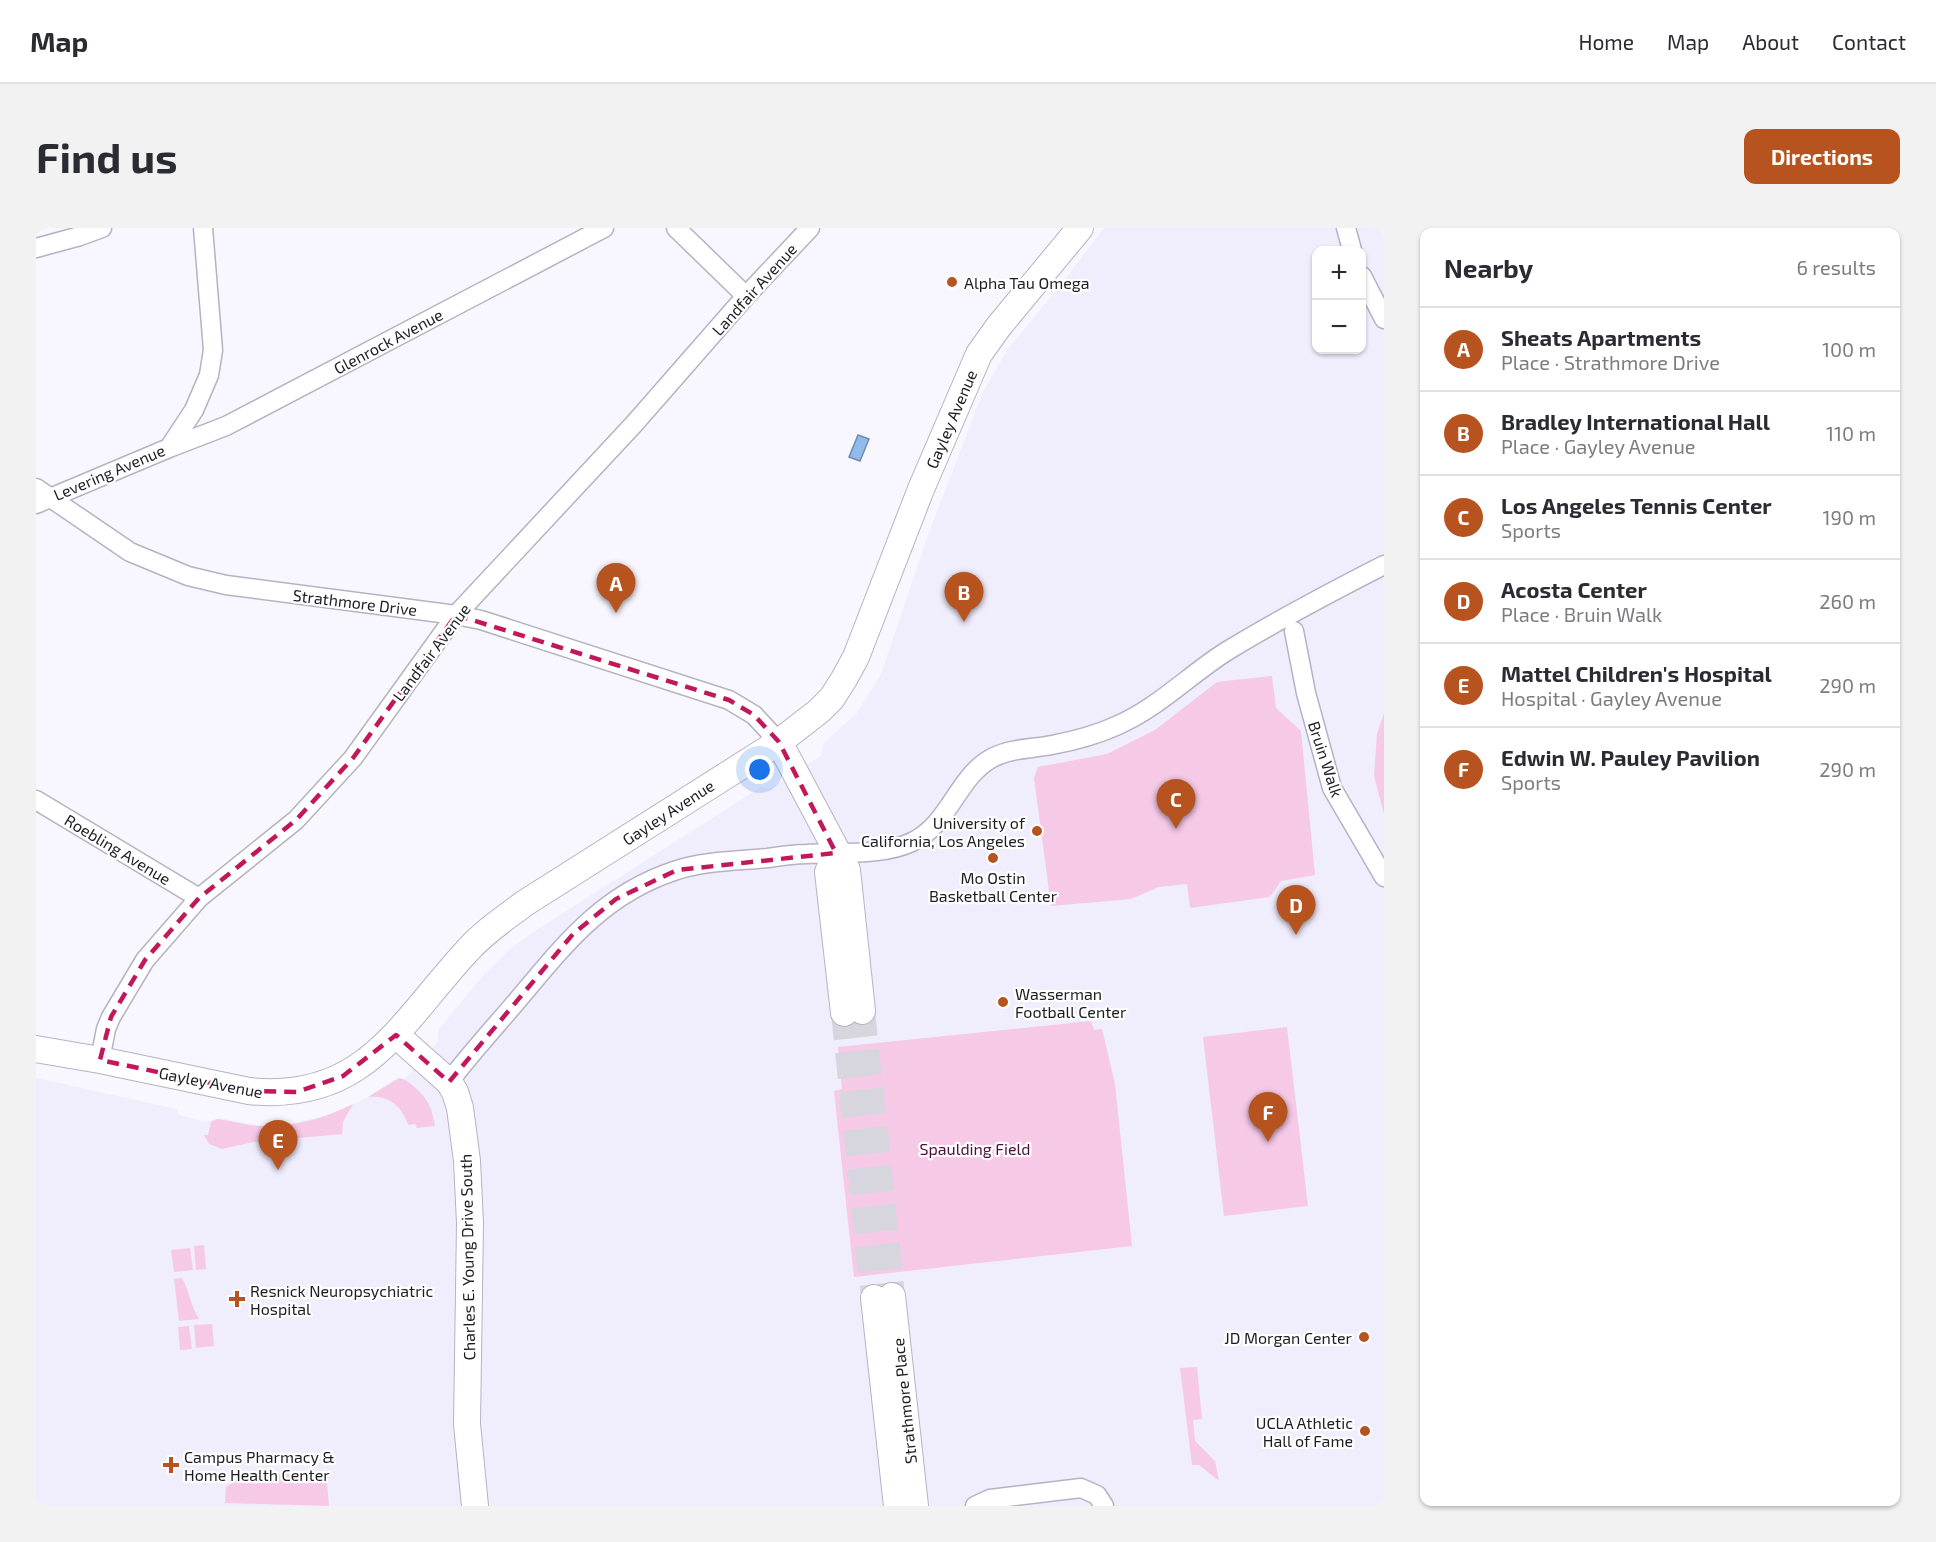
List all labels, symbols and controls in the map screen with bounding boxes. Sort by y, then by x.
text: Map [30,24,88,58]
text: Home [1578,29,1634,54]
text: Map [1667,29,1709,54]
text: About [1742,29,1799,54]
text: Contact [1832,29,1906,54]
button: Directions [1744,129,1900,184]
text: Find us [36,131,178,181]
street label: Landfair Avenue [708,239,800,339]
map controls [1312,246,1366,354]
button: + [1312,246,1366,300]
text: Nearby [1444,252,1533,283]
text: 6 results [1796,255,1876,279]
place label: Alpha Tau Omega [964,273,1089,292]
marker: Alpha Tau Omega [945,275,959,289]
button: − [1312,300,1366,354]
street label: Glenrock Avenue [330,304,446,378]
text: Sheats Apartments [1501,324,1701,350]
text: A [1457,337,1470,361]
text: 100 m [1822,337,1876,361]
text: Place · Strathmore Drive [1501,350,1720,374]
street label: Gayley Avenue [922,367,980,471]
text: Bradley International Hall [1501,408,1770,434]
text: B [1457,421,1470,445]
text: 110 m [1826,421,1876,445]
text: Place · Gayley Avenue [1501,434,1696,458]
street label: Levering Avenue [50,440,168,504]
text: Los Angeles Tennis Center [1501,492,1772,518]
text: C [1458,505,1469,529]
text: 190 m [1823,505,1876,529]
text: Sports [1501,518,1561,542]
pin: A [596,564,636,613]
pin: B [944,572,984,622]
text: Acosta Center [1501,576,1647,602]
street label: Strathmore Drive [292,585,418,619]
text: D [1457,589,1470,613]
text: 260 m [1819,589,1876,613]
street label: Landfair Avenue [388,599,474,705]
text: Place · Bruin Walk [1501,602,1662,626]
text: Mattel Children's Hospital [1501,660,1772,686]
text: E [1458,673,1469,697]
text: 290 m [1819,673,1876,697]
text: Hospital · Gayley Avenue [1501,686,1722,710]
street label: Bruin Walk [1305,719,1347,799]
text: Edwin W. Pauley Pavilion [1501,744,1760,770]
your location [745,755,774,784]
text: F [1458,757,1469,781]
text: 290 m [1819,757,1876,781]
text: Sports [1501,770,1561,794]
street label: Gayley Avenue [619,775,717,849]
pin: C [1156,780,1196,829]
street label: Roebling Avenue [62,810,174,888]
place label: University of California, Los Angeles [861,813,1026,850]
marker: University of California, Los Angeles [1030,824,1044,838]
marker: Mo Ostin Basketball Center [986,851,1000,865]
place label: Mo Ostin Basketball Center [929,868,1058,905]
pin: D [1276,886,1316,935]
place label: Wasserman Football Center [1015,984,1127,1021]
marker: Wasserman Football Center [996,995,1010,1009]
street label: Gayley Avenue [157,1063,265,1101]
pin: F [1248,1092,1288,1142]
pin: E [258,1120,298,1170]
park label: Spaulding Field [920,1139,1030,1158]
street label: Charles E. Young Drive South [456,1154,478,1360]
place label: Resnick Neuropsychiatric Hospital [250,1281,434,1318]
marker: Resnick Neuropsychiatric Hospital [228,1290,246,1308]
place label: JD Morgan Center [1224,1328,1353,1347]
marker: JD Morgan Center [1357,1330,1371,1344]
street label: Strathmore Place [888,1337,920,1465]
place label: UCLA Athletic Hall of Fame [1256,1413,1353,1450]
marker: UCLA Athletic Hall of Fame [1358,1424,1372,1438]
place label: Campus Pharmacy & Home Health Center [184,1447,335,1484]
marker: Campus Pharmacy & Home Health Center [162,1456,180,1474]

